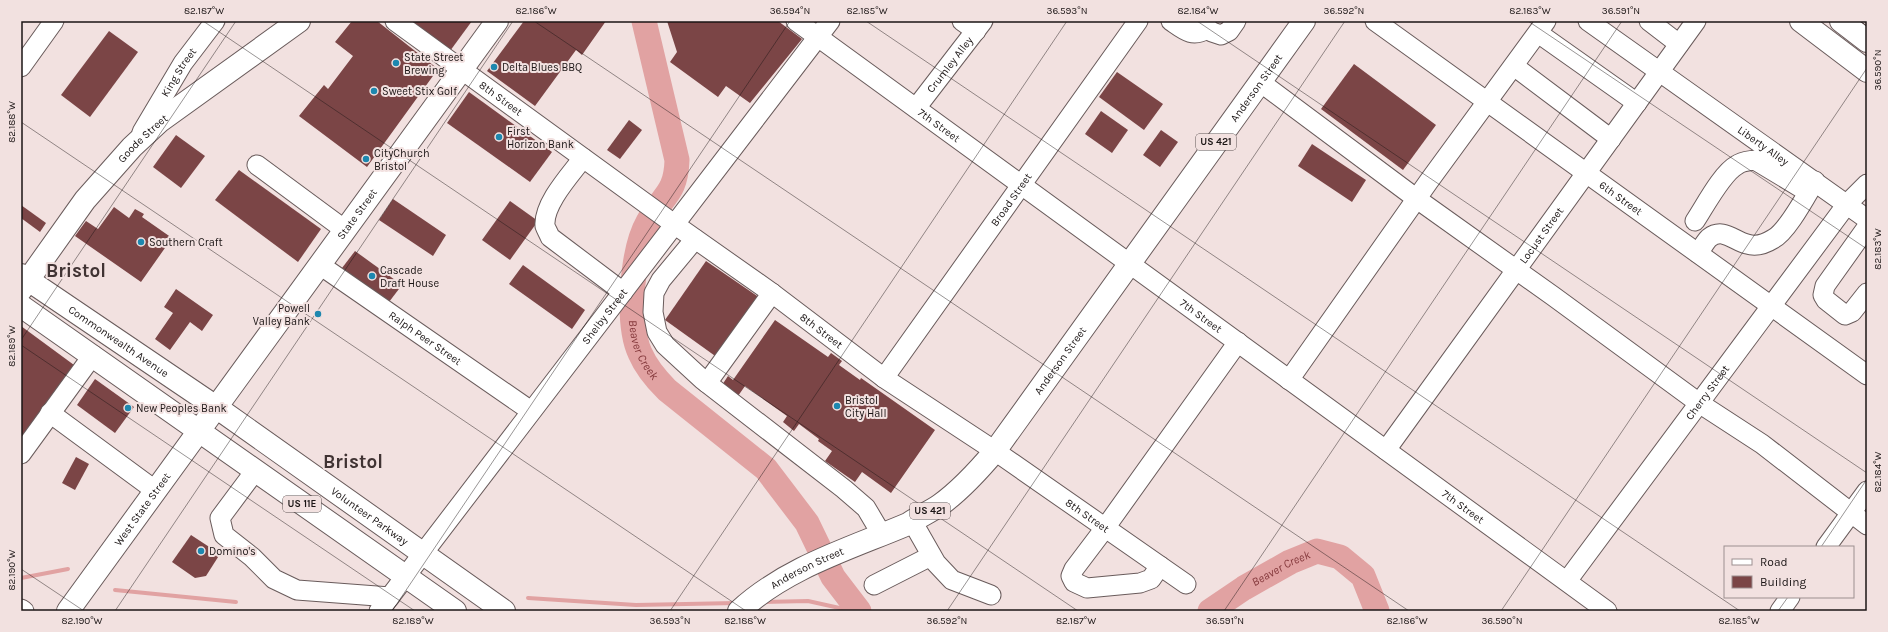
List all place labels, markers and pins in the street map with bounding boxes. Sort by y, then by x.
place label: State Street Brewing [404,51,463,77]
marker: State Street Brewing [391,58,401,68]
place label: Delta Blues BBQ [502,61,582,74]
marker: Delta Blues BBQ [489,62,499,72]
place label: Sweet Stix Golf [382,85,457,98]
marker: Sweet Stix Golf [369,86,379,96]
place label: First Horizon Bank [507,125,574,151]
marker: First Horizon Bank [494,132,504,142]
place label: CityChurch Bristol [374,147,430,173]
marker: CityChurch Bristol [361,154,371,164]
place label: Southern Craft [149,236,223,249]
marker: Southern Craft [136,237,146,247]
place label: Cascade Draft House [380,264,440,290]
marker: Cascade Draft House [367,271,377,281]
place label: Powell Valley Bank [253,302,310,328]
marker: Powell Valley Bank [313,309,323,319]
place label: Bristol City Hall [845,394,886,420]
marker: Bristol City Hall [832,401,842,411]
place label: New Peoples Bank [136,402,227,415]
marker: New Peoples Bank [123,403,133,413]
place label: Domino's [209,545,256,558]
marker: Domino's [196,546,206,556]

